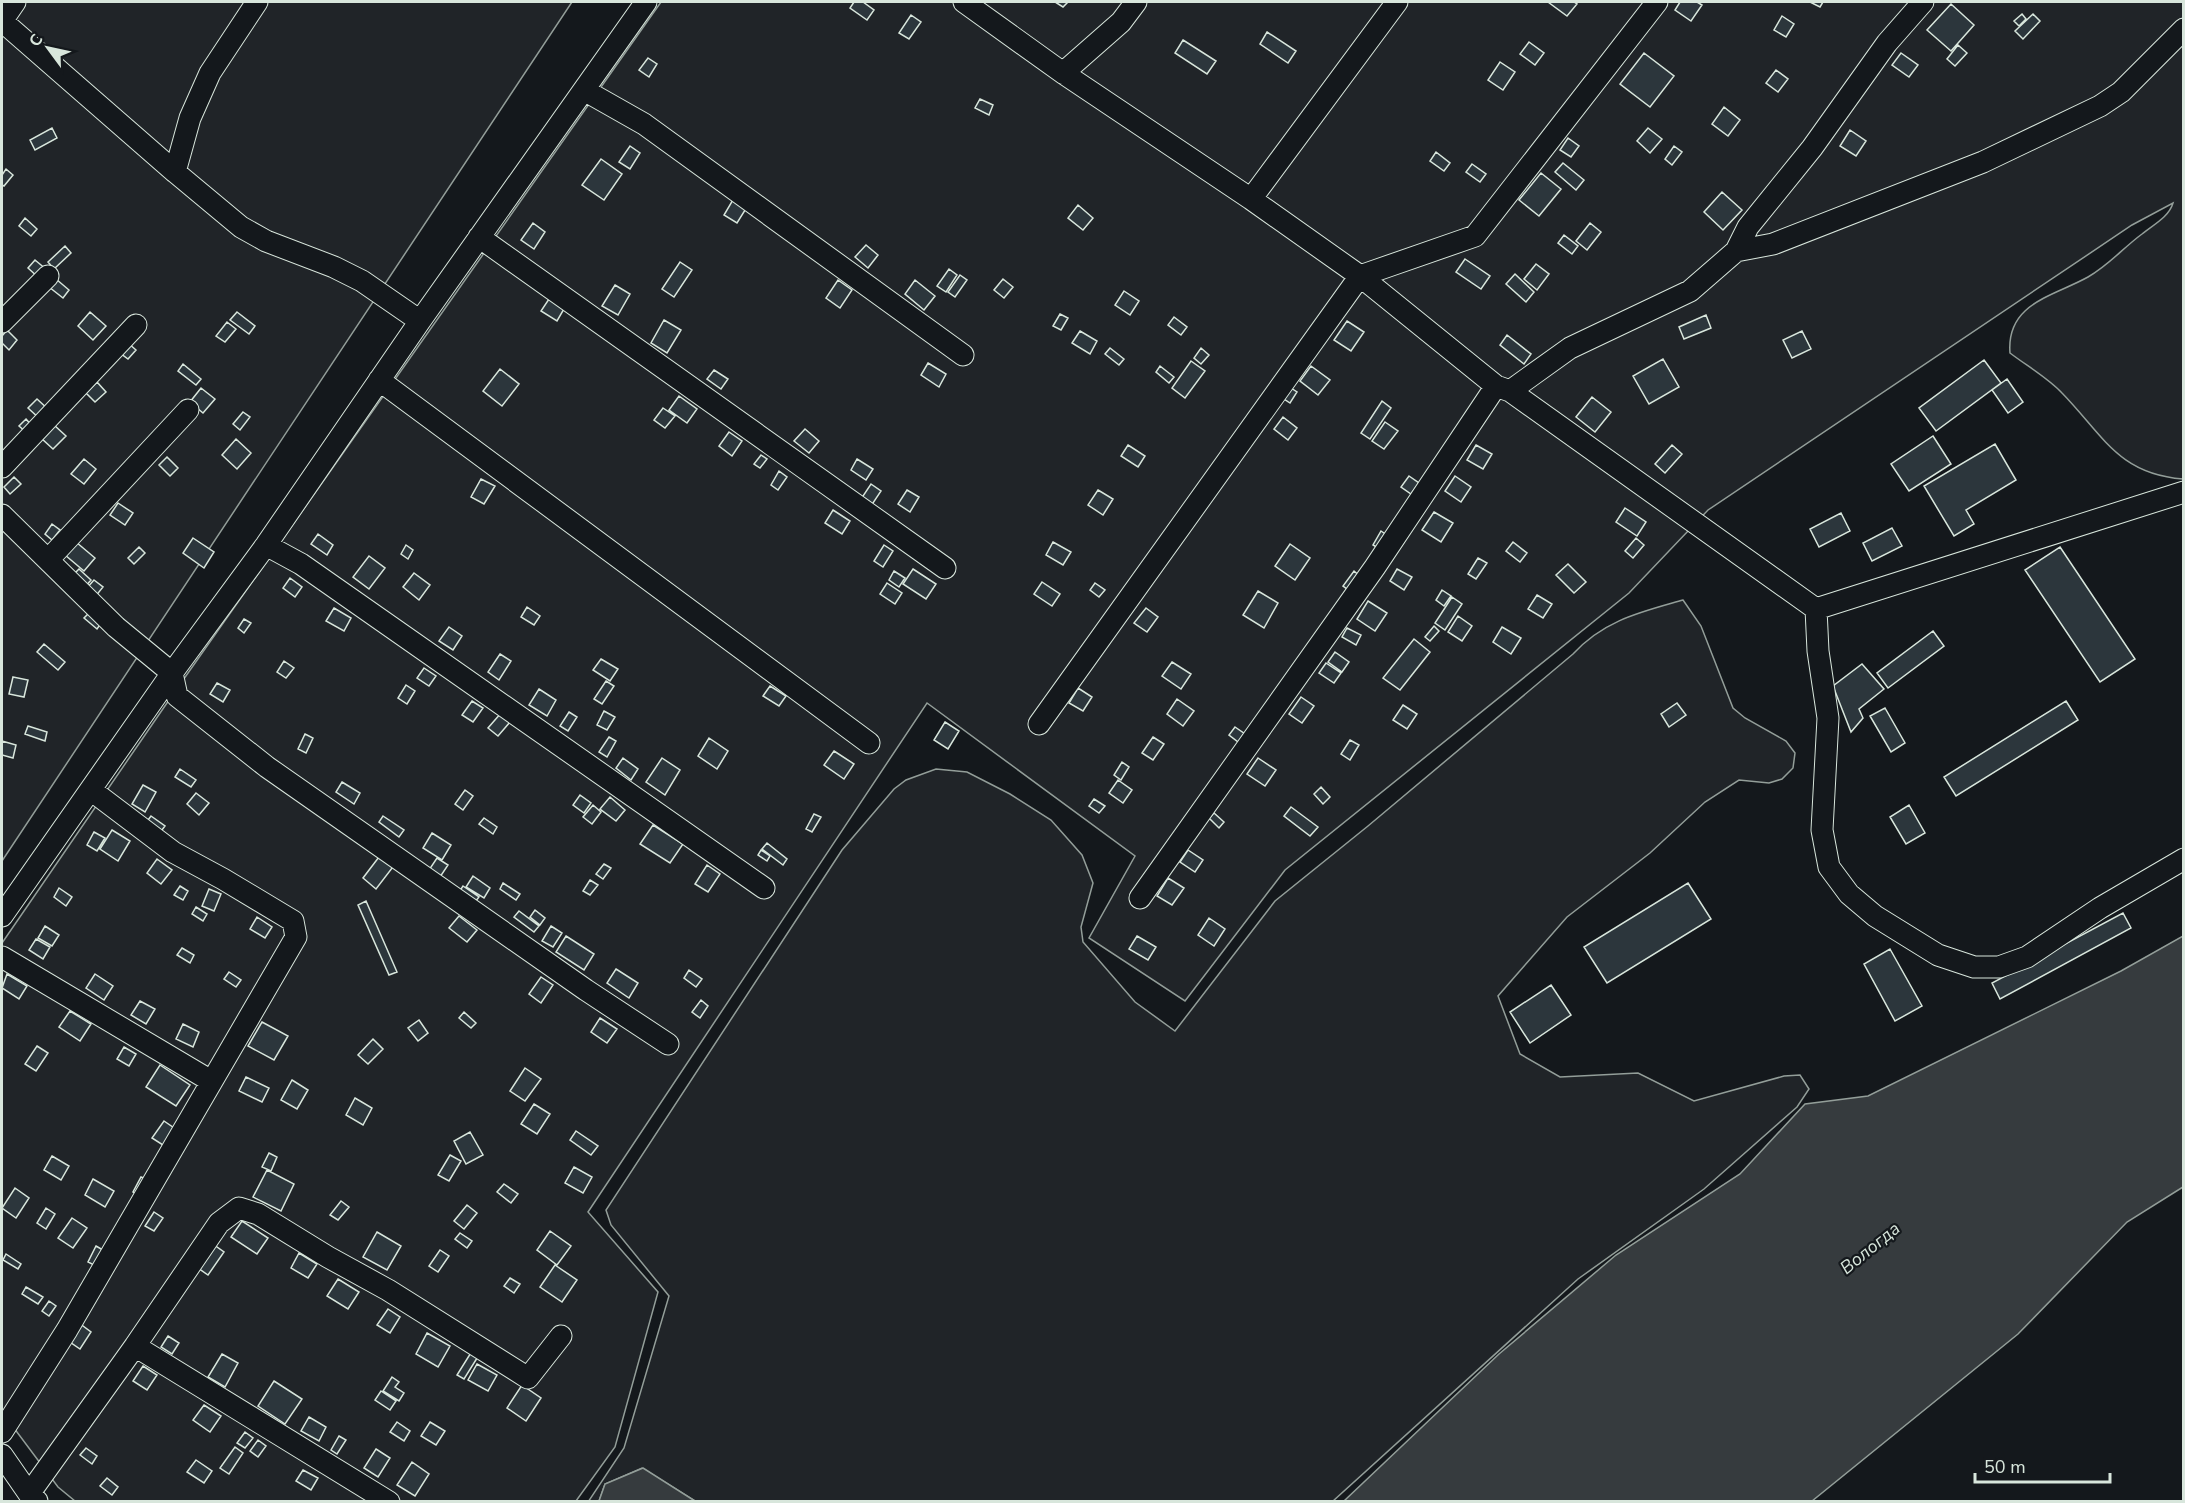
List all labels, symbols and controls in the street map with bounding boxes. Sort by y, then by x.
north arrow [18,18,78,78]
text: С [24,30,49,51]
water label: Вологда [1835,1216,1905,1280]
scale bar [1975,1446,2110,1484]
text: 50 m [1984,1455,2026,1479]

